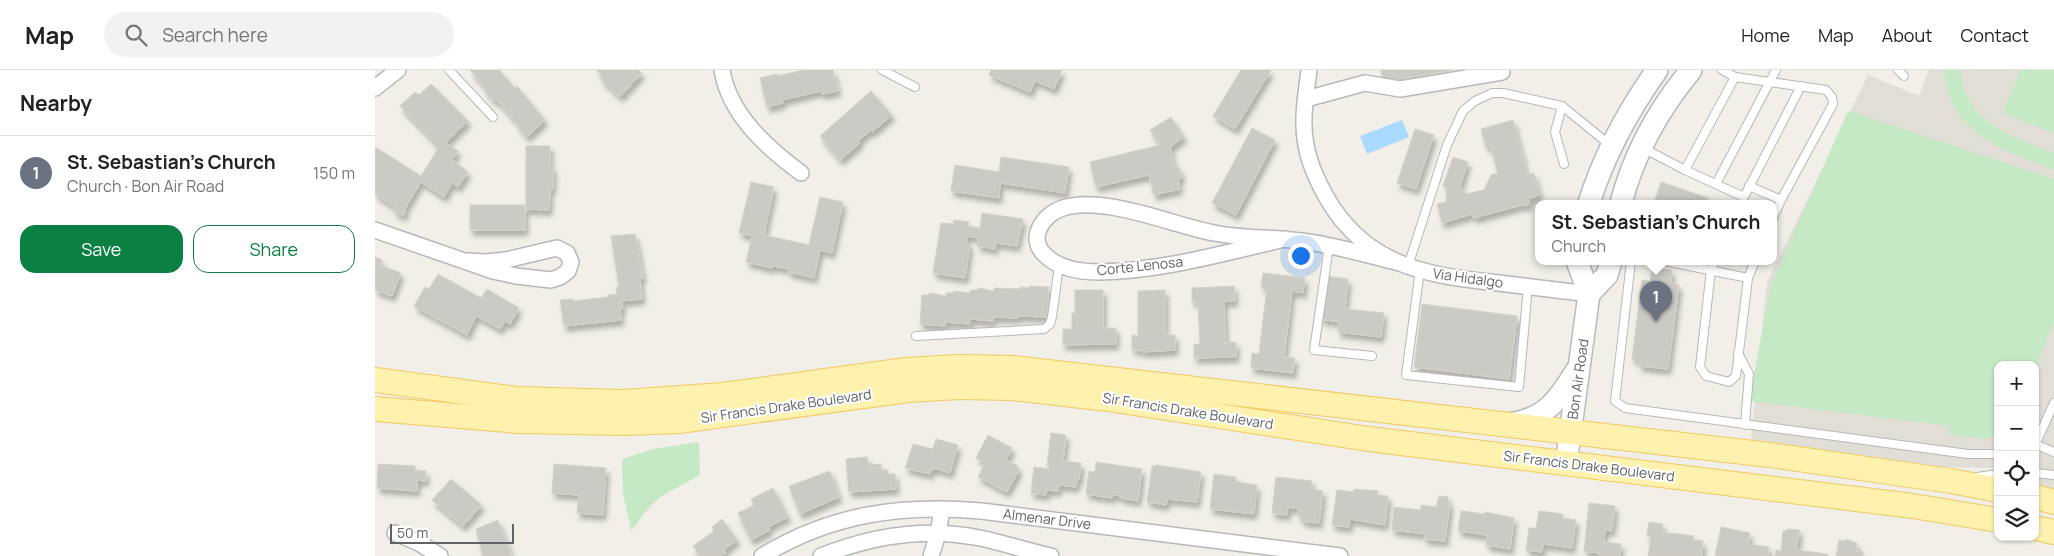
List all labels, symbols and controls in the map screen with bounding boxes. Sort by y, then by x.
search box [104,12,454,57]
text: Map [25,18,74,51]
icon: search [122,21,150,49]
text: Search here [162,22,268,48]
text: Home [1741,23,1790,47]
text: Map [1818,23,1854,47]
text: About [1882,23,1932,47]
text: Contact [1960,23,2029,47]
text: Nearby [20,89,92,117]
text: St. Sebastian's Church [67,149,276,175]
text: 1 [32,162,40,184]
text: 150 m [313,162,355,184]
text: Church · Bon Air Road [67,175,224,197]
popup [1535,200,1777,265]
text: St. Sebastian's Church [1552,209,1760,235]
button: Save [20,225,183,273]
button: Share [193,225,355,273]
text: Church [1552,235,1606,257]
your location [1288,243,1314,269]
street label: Corte Lenosa [1096,252,1184,279]
street label: Via Hidalgo [1432,263,1504,292]
pin: 1 [1640,281,1672,322]
street label: Bon Air Road [1562,337,1593,420]
map controls [1994,361,2039,541]
button: + [1994,361,2039,406]
street label: Sir Francis Drake Boulevard [699,384,873,427]
street label: Sir Francis Drake Boulevard [1101,388,1275,433]
button: − [1994,406,2039,451]
street label: Sir Francis Drake Boulevard [1502,446,1676,485]
button: locate [1994,451,2039,496]
button: layers [1994,496,2039,541]
street label: Almenar Drive [1002,504,1092,533]
scale bar [390,521,514,544]
text: 50 m [397,523,428,542]

